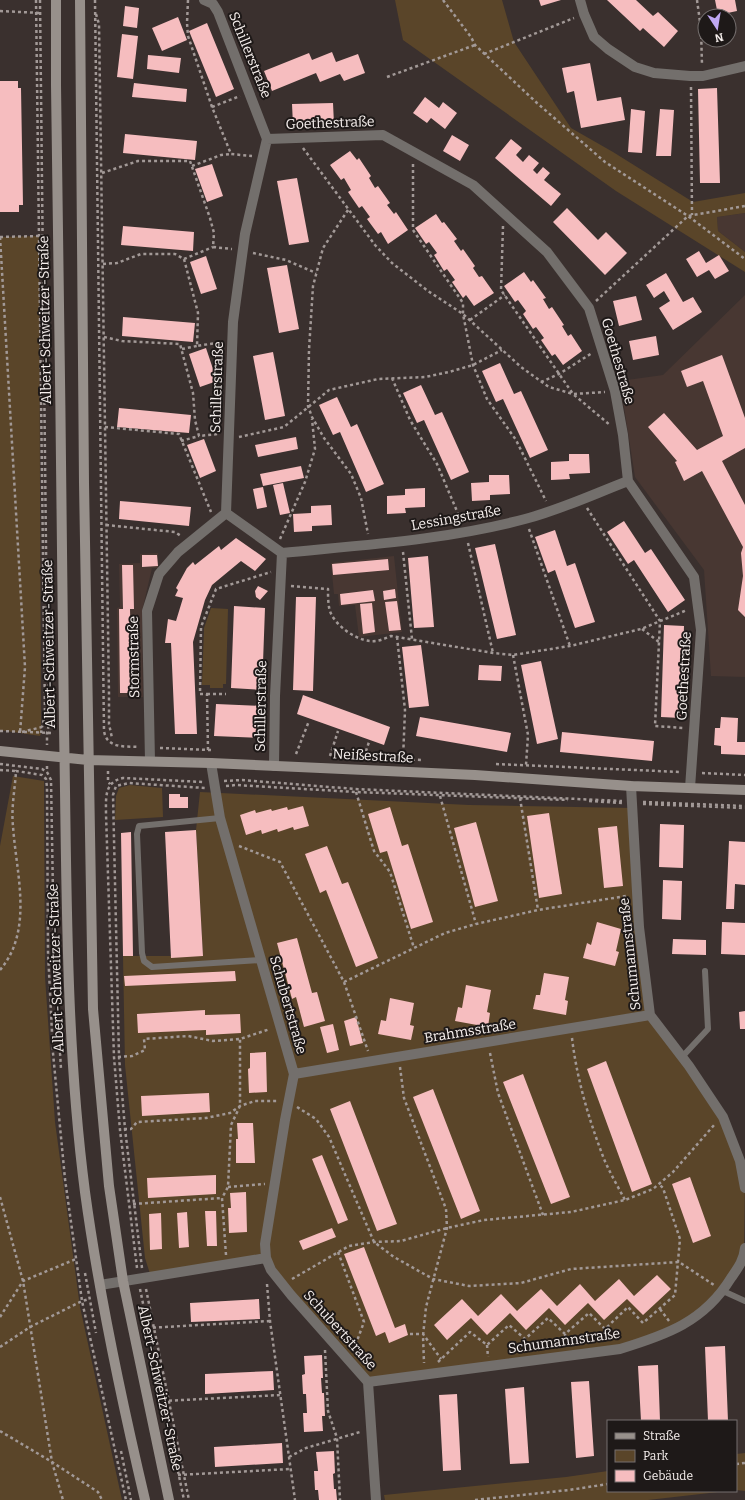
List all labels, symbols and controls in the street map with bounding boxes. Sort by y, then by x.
north arrow [697,8,737,48]
street label: Schillerstraße [225,9,275,101]
text: N [713,30,724,45]
street label: Goethestraße [285,113,375,133]
street label: Albert-Schweitzer-Straße [35,235,55,405]
street label: Goethestraße [598,316,638,406]
street label: Schillerstraße [207,341,227,433]
street label: Lessingstraße [410,502,502,534]
street label: Albert-Schweitzer-Straße [39,559,59,729]
street label: Stormstraße [125,616,143,698]
street label: Goethestraße [673,631,695,721]
street label: Schillerstraße [252,660,270,752]
street label: Neißestraße [332,745,414,767]
street label: Albert-Schweitzer-Straße [45,883,67,1053]
street label: Schumannstraße [616,897,644,1011]
street label: Schubertstraße [266,954,310,1056]
street label: Brahmsstraße [423,1015,517,1047]
street label: Schubertstraße [300,1287,380,1373]
street label: Albert-Schweitzer-Straße [134,1304,186,1472]
street label: Schumannstraße [507,1325,621,1357]
legend [607,1420,737,1492]
text: Straße [643,1429,680,1443]
text: Park [643,1449,669,1463]
text: Gebäude [643,1469,693,1483]

